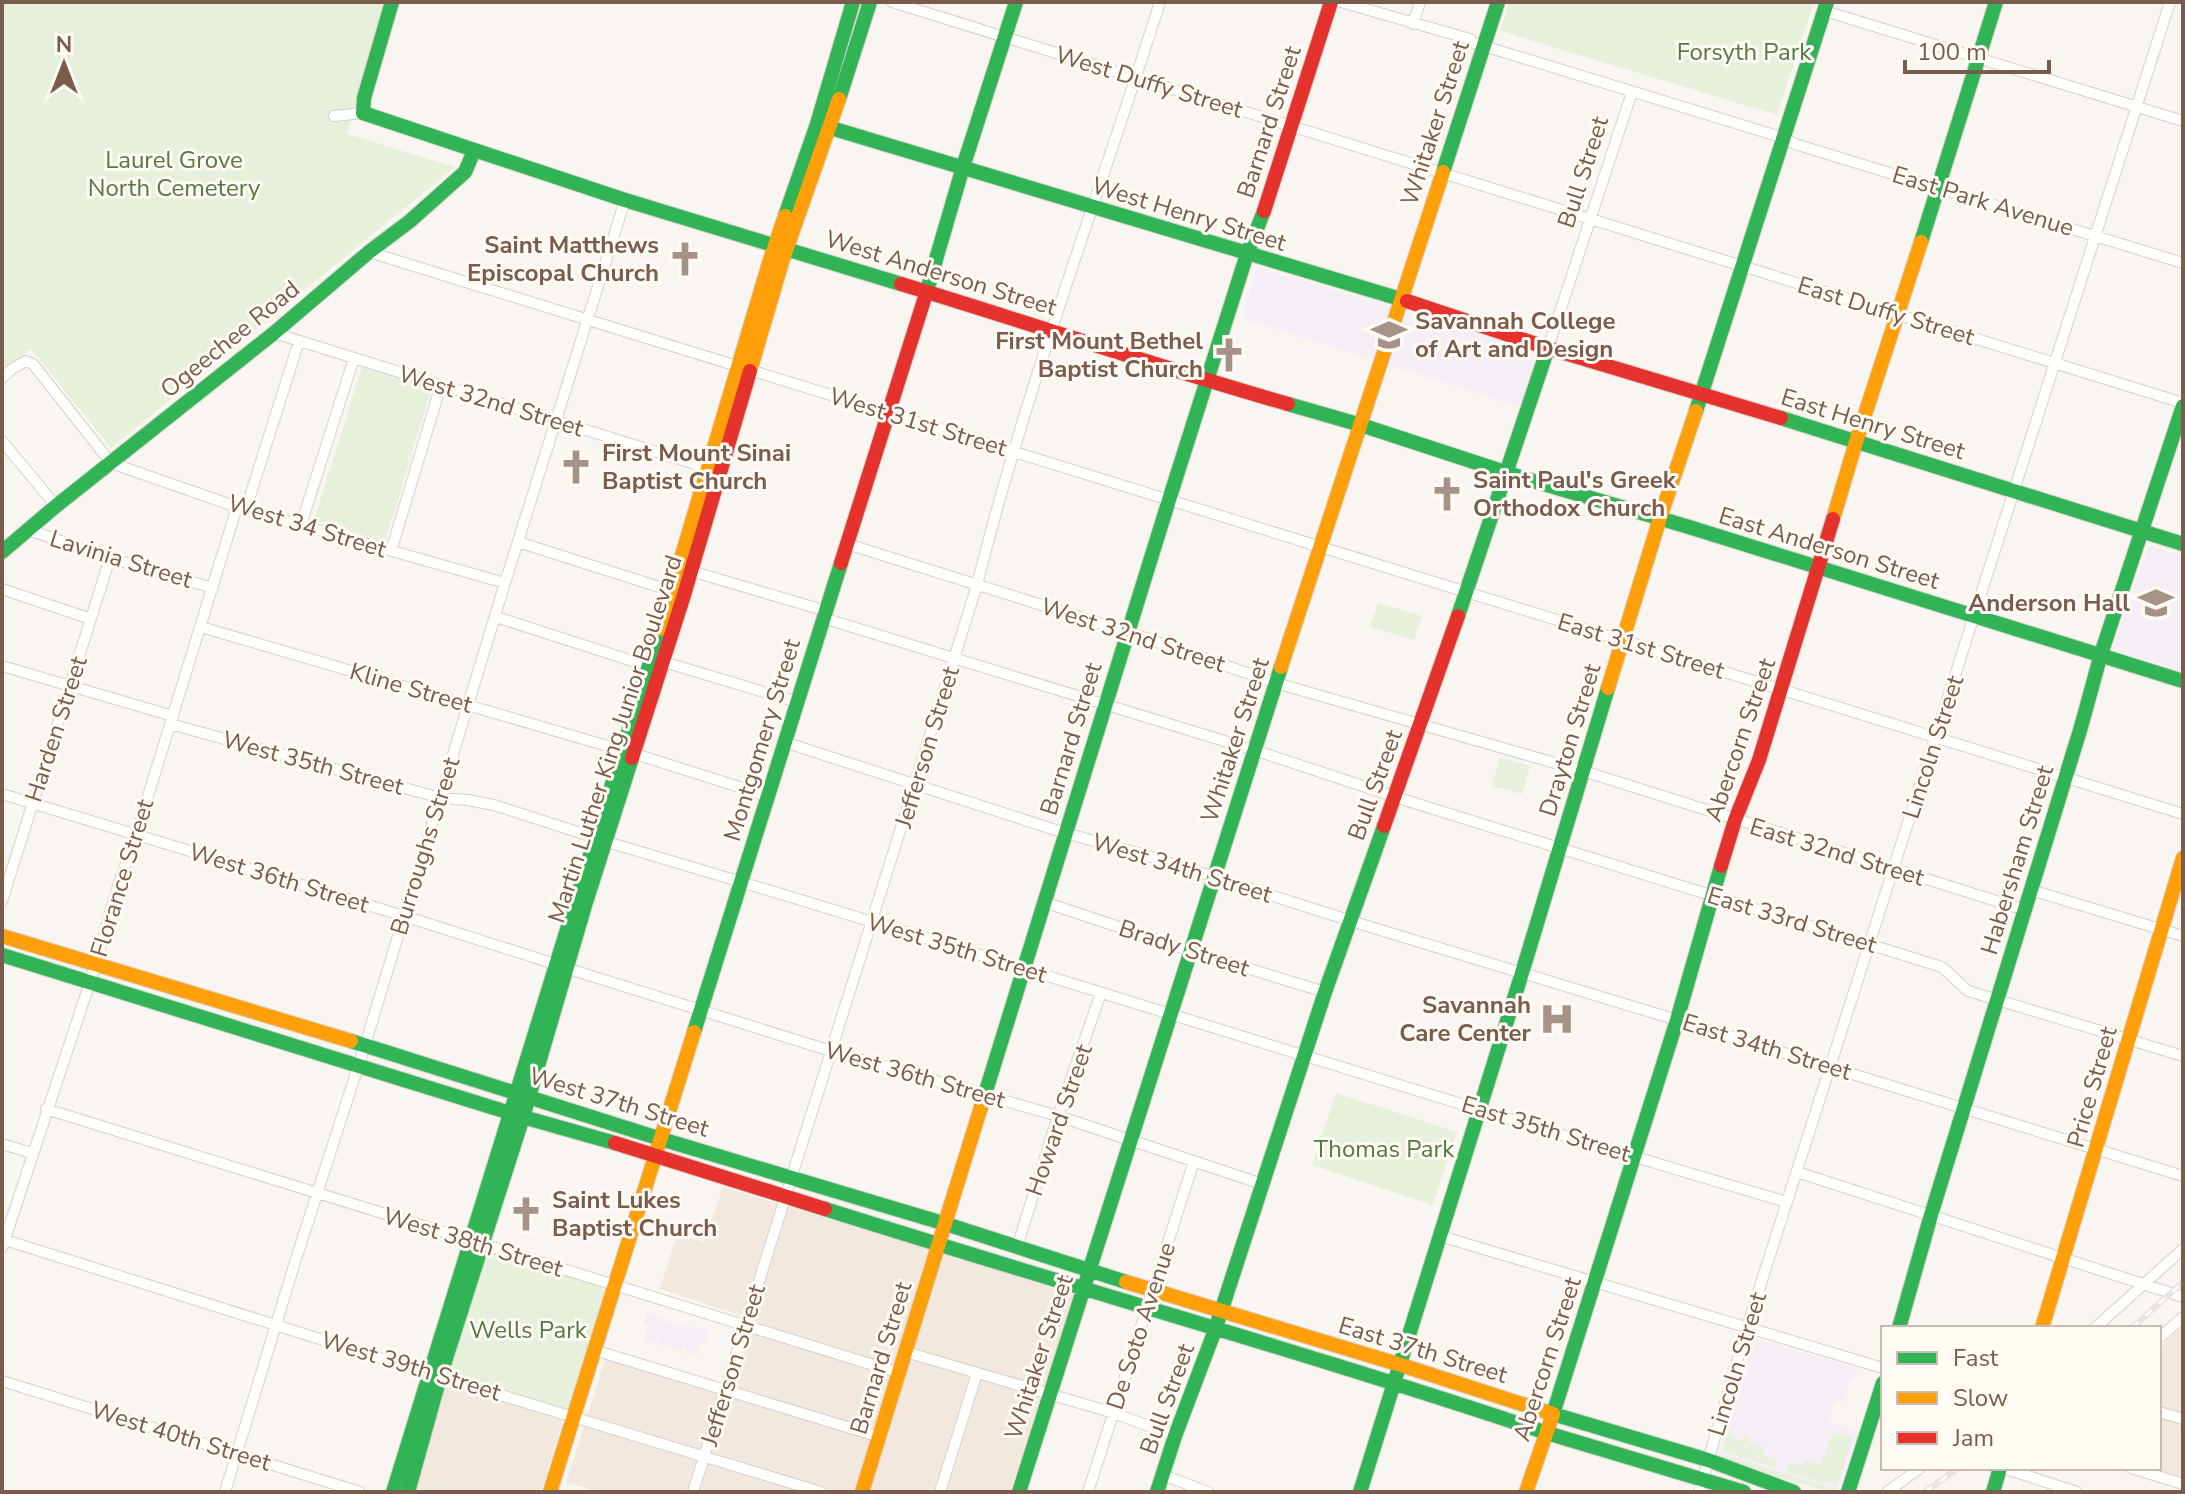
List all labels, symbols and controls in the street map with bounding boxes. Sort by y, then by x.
north arrow [24,24,104,104]
scale bar [1905,24,2049,74]
text: N [56,30,72,60]
street label: Whitaker Street [1393,36,1477,209]
park label: Forsyth Park [1677,36,1812,68]
text: 100 m [1917,36,1987,68]
street label: West Duffy Street [1051,38,1247,126]
street label: Barnard Street [1229,41,1309,202]
street label: Bull Street [1550,112,1616,232]
park label: Laurel Grove North Cemetery [88,144,261,204]
street label: East Park Avenue [1888,158,2078,244]
street label: West Henry Street [1088,169,1291,259]
street label: West Anderson Street [821,223,1061,324]
place label: Saint Matthews Episcopal Church [467,229,659,289]
church icon: Saint Matthews Episcopal Church [666,240,704,278]
street label: East Duffy Street [1794,269,1979,353]
street label: Ogeechee Road [154,273,306,405]
place label: Savannah College of Art and Design [1415,305,1615,365]
school or university icon: Savannah College of Art and Design [1370,316,1408,354]
place label: First Mount Bethel Baptist Church [995,325,1203,385]
church icon: First Mount Bethel Baptist Church [1210,336,1248,374]
street label: West 32nd Street [395,358,588,445]
street label: West 31st Street [825,380,1011,464]
street label: East Henry Street [1777,381,1969,467]
place label: First Mount Sinai Baptist Church [602,437,791,497]
church icon: First Mount Sinai Baptist Church [557,448,595,486]
place label: Saint Paul's Greek Orthodox Church [1473,464,1677,524]
church icon: Saint Paul's Greek Orthodox Church [1428,475,1466,513]
street label: West 34 Street [224,487,391,565]
street label: East Anderson Street [1715,499,1944,597]
street label: Lavinia Street [46,522,197,596]
street label: Martin Luther King Junior Boulevard [540,551,690,927]
school or university icon: Anderson Hall [2137,584,2175,622]
place label: Anderson Hall [1968,587,2130,619]
street label: West 32nd Street [1037,590,1230,680]
street label: East 31st Street [1554,605,1729,687]
street label: Montgomery Street [716,634,808,845]
street label: Harden Street [17,651,95,806]
street label: Whitaker Street [1193,653,1277,826]
street label: Abercorn Street [1697,653,1783,826]
street label: Kline Street [346,655,476,721]
street label: Barnard Street [1033,658,1110,819]
street label: Drayton Street [1532,659,1609,820]
street label: Jefferson Street [887,662,967,833]
street label: Lincoln Street [1895,671,1971,823]
street label: West 35th Street [219,723,408,803]
street label: Bull Street [1340,725,1410,845]
street label: Burroughs Street [383,753,467,939]
street label: Habersham Street [1973,761,2061,959]
street label: Florance Street [83,795,161,961]
street label: East 32nd Street [1746,810,1929,894]
street label: West 34th Street [1088,825,1276,911]
street label: West 36th Street [185,835,373,921]
street label: East 33rd Street [1703,879,1881,961]
street label: West 35th Street [863,905,1051,991]
street label: Brady Street [1115,912,1254,984]
place label: Savannah Care Center [1399,989,1532,1049]
hospital icon: Savannah Care Center [1538,1000,1576,1038]
street label: East 34th Street [1679,1006,1856,1088]
street label: Price Street [2059,1022,2125,1151]
street label: West 36th Street [821,1034,1010,1116]
street label: Howard Street [1018,1039,1100,1200]
street label: West 37th Street [525,1059,713,1145]
street label: East 35th Street [1458,1088,1635,1170]
park label: Thomas Park [1314,1133,1455,1165]
place label: Saint Lukes Baptist Church [552,1184,717,1244]
church icon: Saint Lukes Baptist Church [507,1195,545,1233]
street label: West 38th Street [379,1199,567,1285]
street label: De Soto Avenue [1099,1238,1183,1414]
street label: Whitaker Street [997,1270,1081,1443]
street label: Abercorn Street [1505,1272,1589,1445]
street label: Barnard Street [843,1277,920,1438]
street label: Jefferson Street [693,1280,773,1451]
street label: Lincoln Street [1700,1288,1774,1440]
street label: East 37th Street [1335,1309,1512,1391]
park label: Wells Park [469,1314,588,1346]
street label: West 39th Street [317,1323,505,1409]
legend [1881,1326,2161,1470]
street label: Bull Street [1132,1339,1202,1459]
text: Fast [1953,1342,1999,1374]
text: Slow [1953,1382,2008,1414]
street label: West 40th Street [87,1393,275,1479]
text: Jam [1952,1422,1994,1454]

